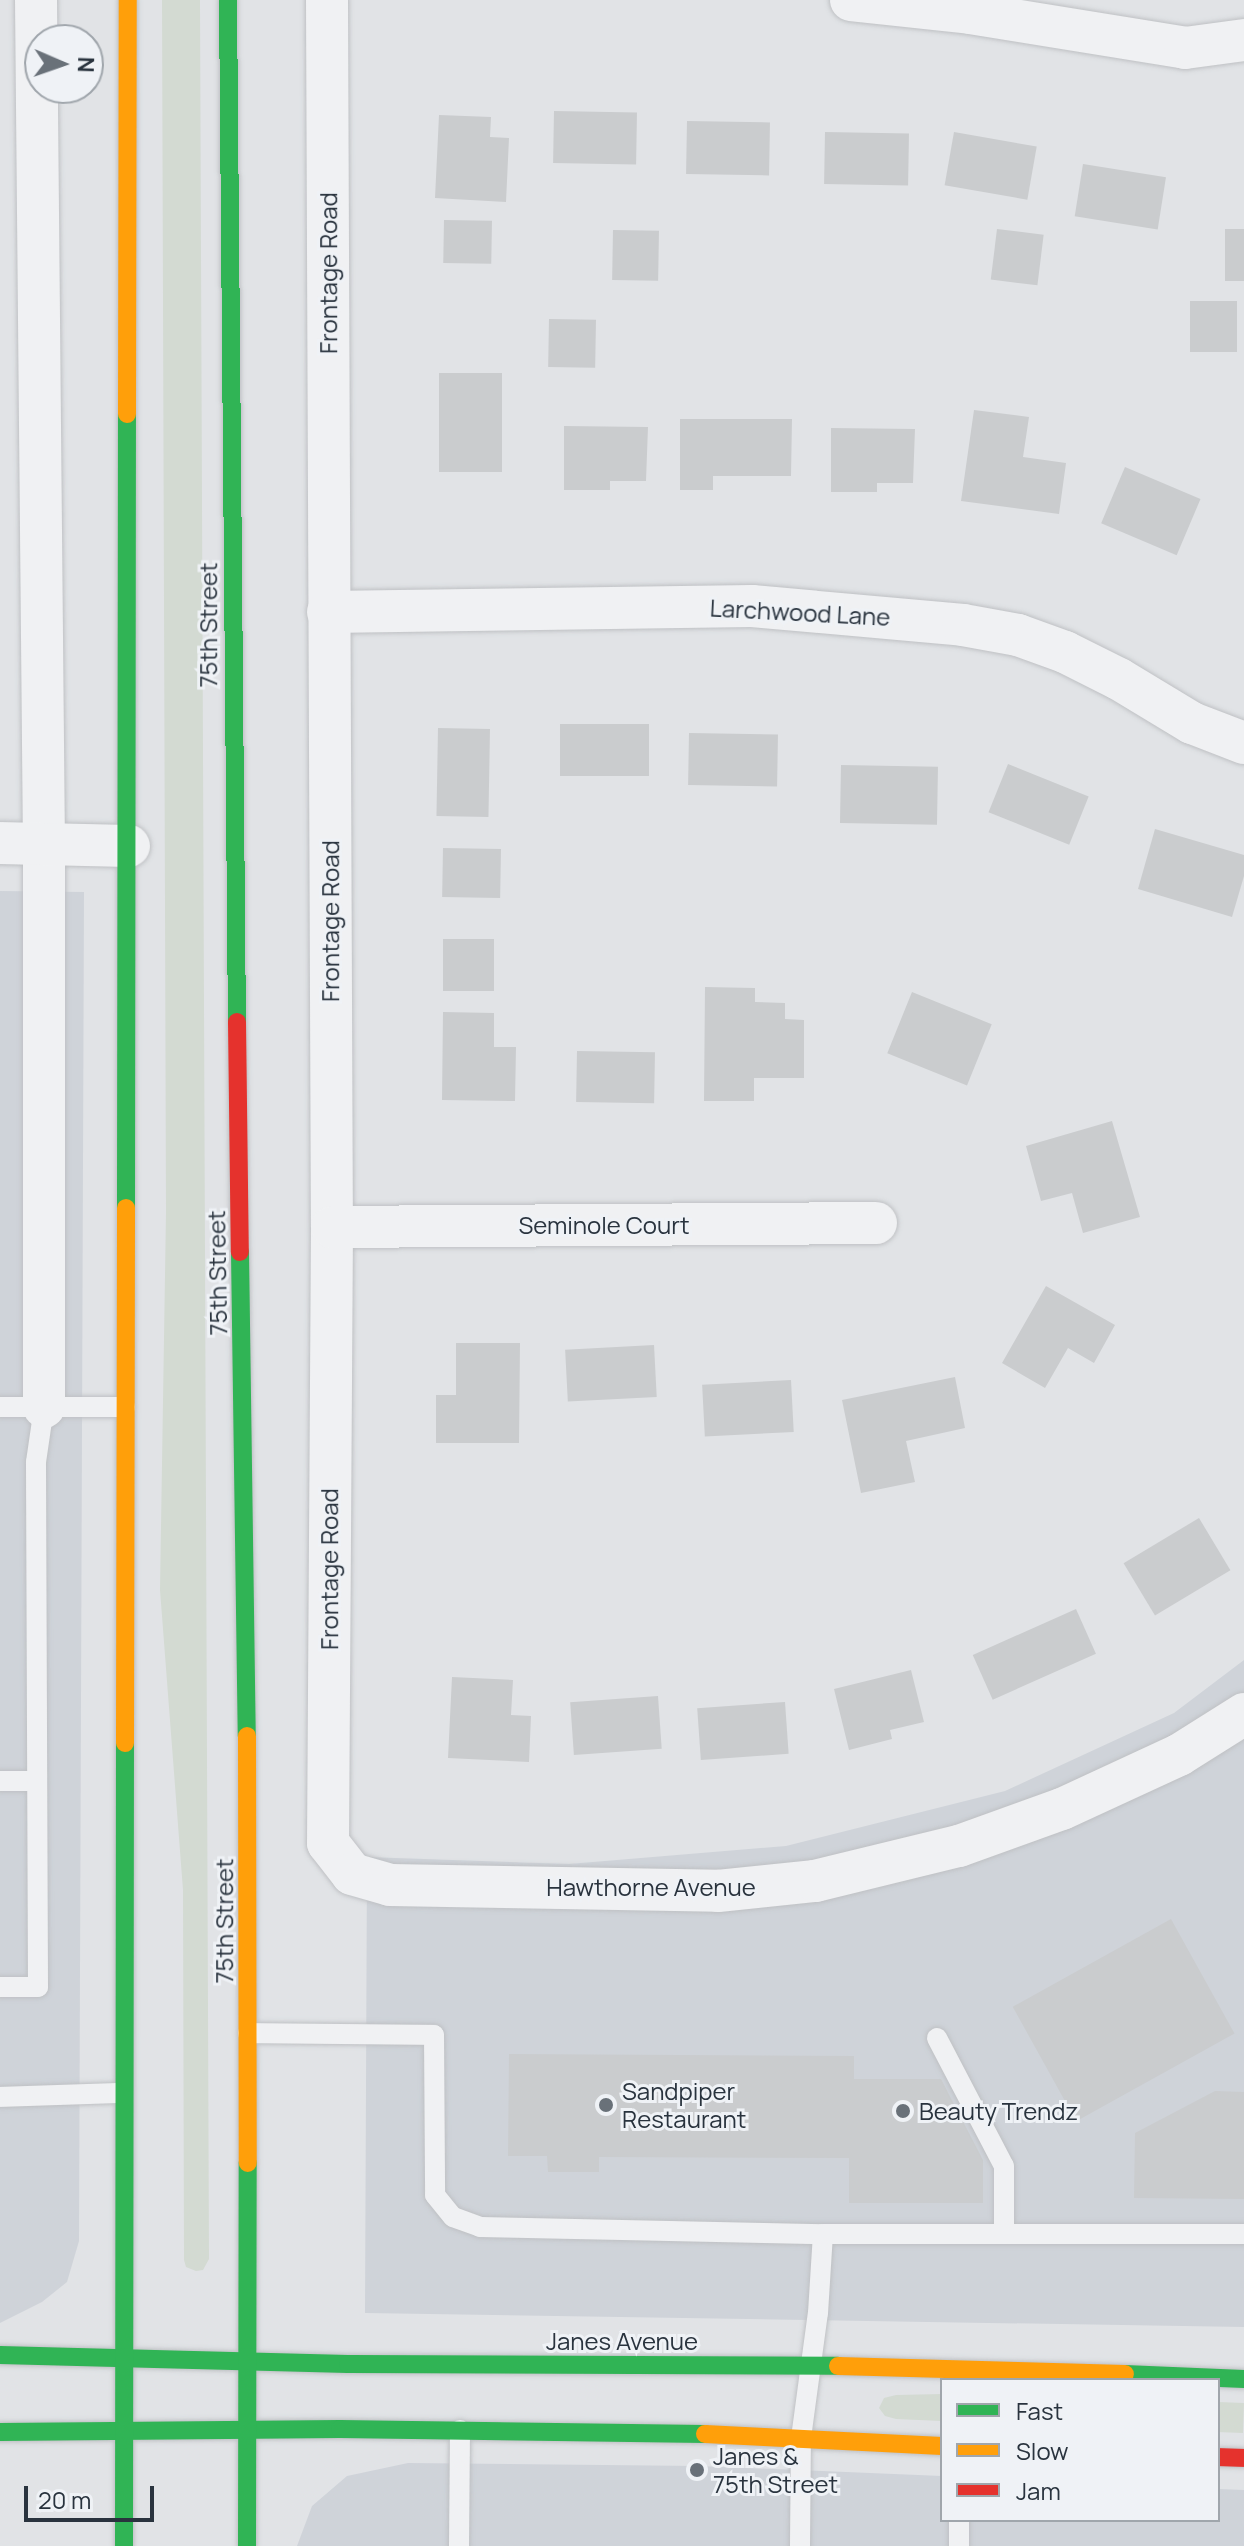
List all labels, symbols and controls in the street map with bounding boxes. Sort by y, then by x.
north arrow [24,24,104,104]
text: N [71,56,101,73]
street label: Frontage Road [314,192,342,354]
street label: 75th Street [194,562,222,688]
street label: Larchwood Lane [709,593,891,631]
street label: Frontage Road [316,840,344,1002]
street label: 75th Street [202,1210,232,1336]
street label: Seminole Court [518,1211,690,1239]
street label: Frontage Road [315,1488,343,1650]
street label: 75th Street [210,1858,238,1984]
street label: Hawthorne Avenue [546,1873,756,1901]
place label: Sandpiper Restaurant [622,2077,746,2133]
marker: Sandpiper Restaurant [597,2096,615,2114]
place label: Beauty Trendz [919,2097,1078,2125]
marker: Beauty Trendz [894,2102,912,2120]
street label: Janes Avenue [546,2327,698,2355]
legend [940,2378,1220,2522]
text: Fast [1016,2394,1063,2427]
text: Slow [1016,2434,1069,2467]
place label: Janes & 75th Street [713,2442,838,2498]
marker: Janes & 75th Street [688,2461,706,2479]
scale bar [28,2470,158,2520]
text: Jam [1016,2474,1061,2507]
text: 20 m [38,2483,91,2516]

